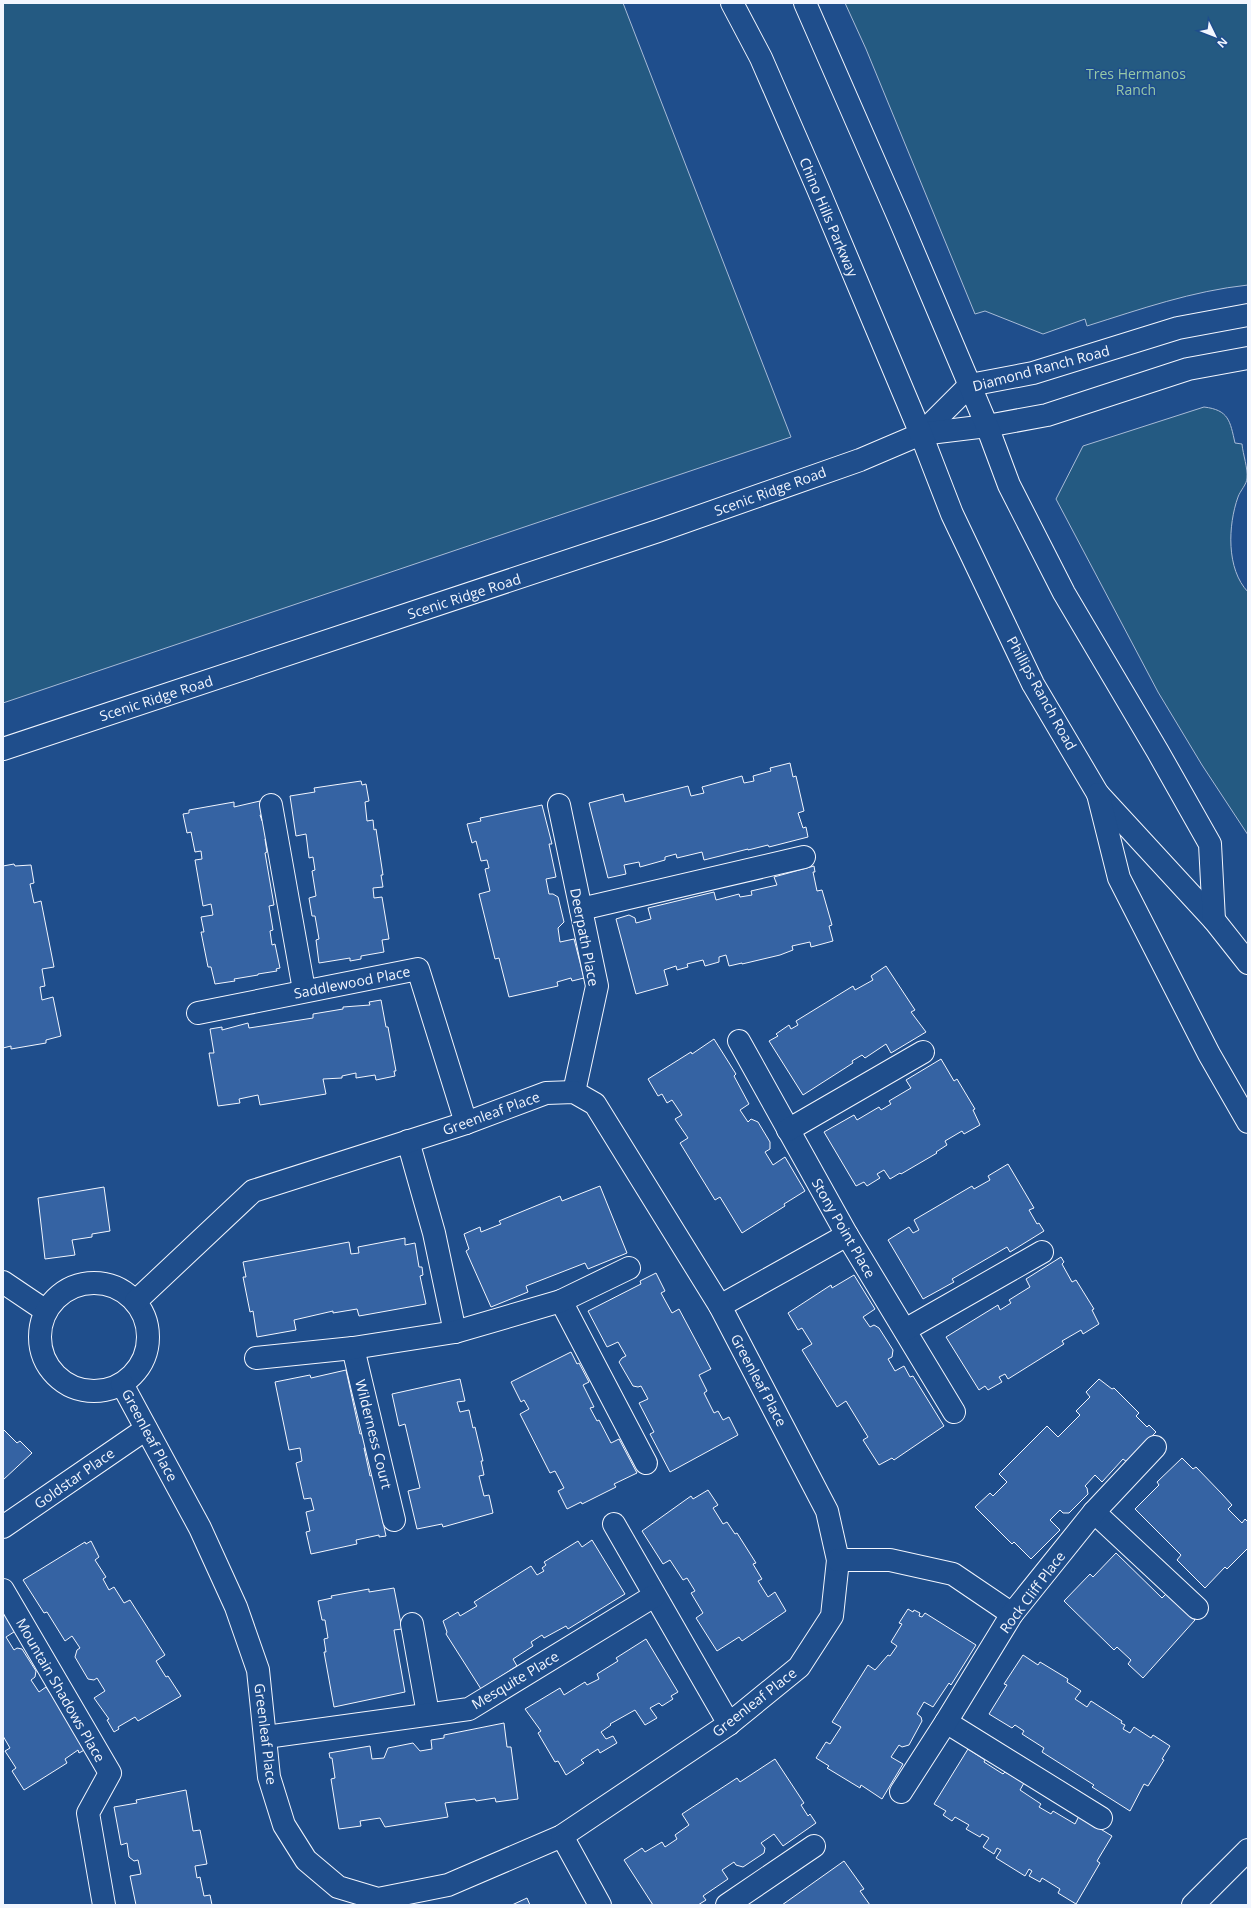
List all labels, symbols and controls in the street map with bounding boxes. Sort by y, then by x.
north arrow [1195,16,1235,56]
text: N [1214,35,1231,52]
park label: Tres Hermanos Ranch [1086,64,1186,99]
street label: Chino Hills Parkway [795,154,863,280]
street label: Diamond Ranch Road [970,341,1112,395]
street label: Scenic Ridge Road [711,462,829,520]
street label: Scenic Ridge Road [405,569,523,623]
street label: Phillips Ranch Road [1003,633,1081,753]
street label: Scenic Ridge Road [97,671,215,725]
street label: Deerpath Place [566,886,604,988]
street label: Saddlewood Place [292,961,412,1003]
street label: Greenleaf Place [440,1087,542,1139]
street label: Stony Point Place [808,1175,880,1281]
street label: Greenleaf Place [727,1330,791,1430]
street label: Wilderness Court [351,1377,397,1491]
street label: Greenleaf Place [118,1385,182,1485]
street label: Goldstar Place [30,1443,118,1513]
street label: Rock Cliff Place [995,1547,1069,1637]
street label: Mountain Shadows Place [12,1615,110,1766]
street label: Mesquite Place [468,1646,562,1714]
street label: Greenleaf Place [708,1663,800,1741]
street label: Greenleaf Place [250,1682,282,1786]

